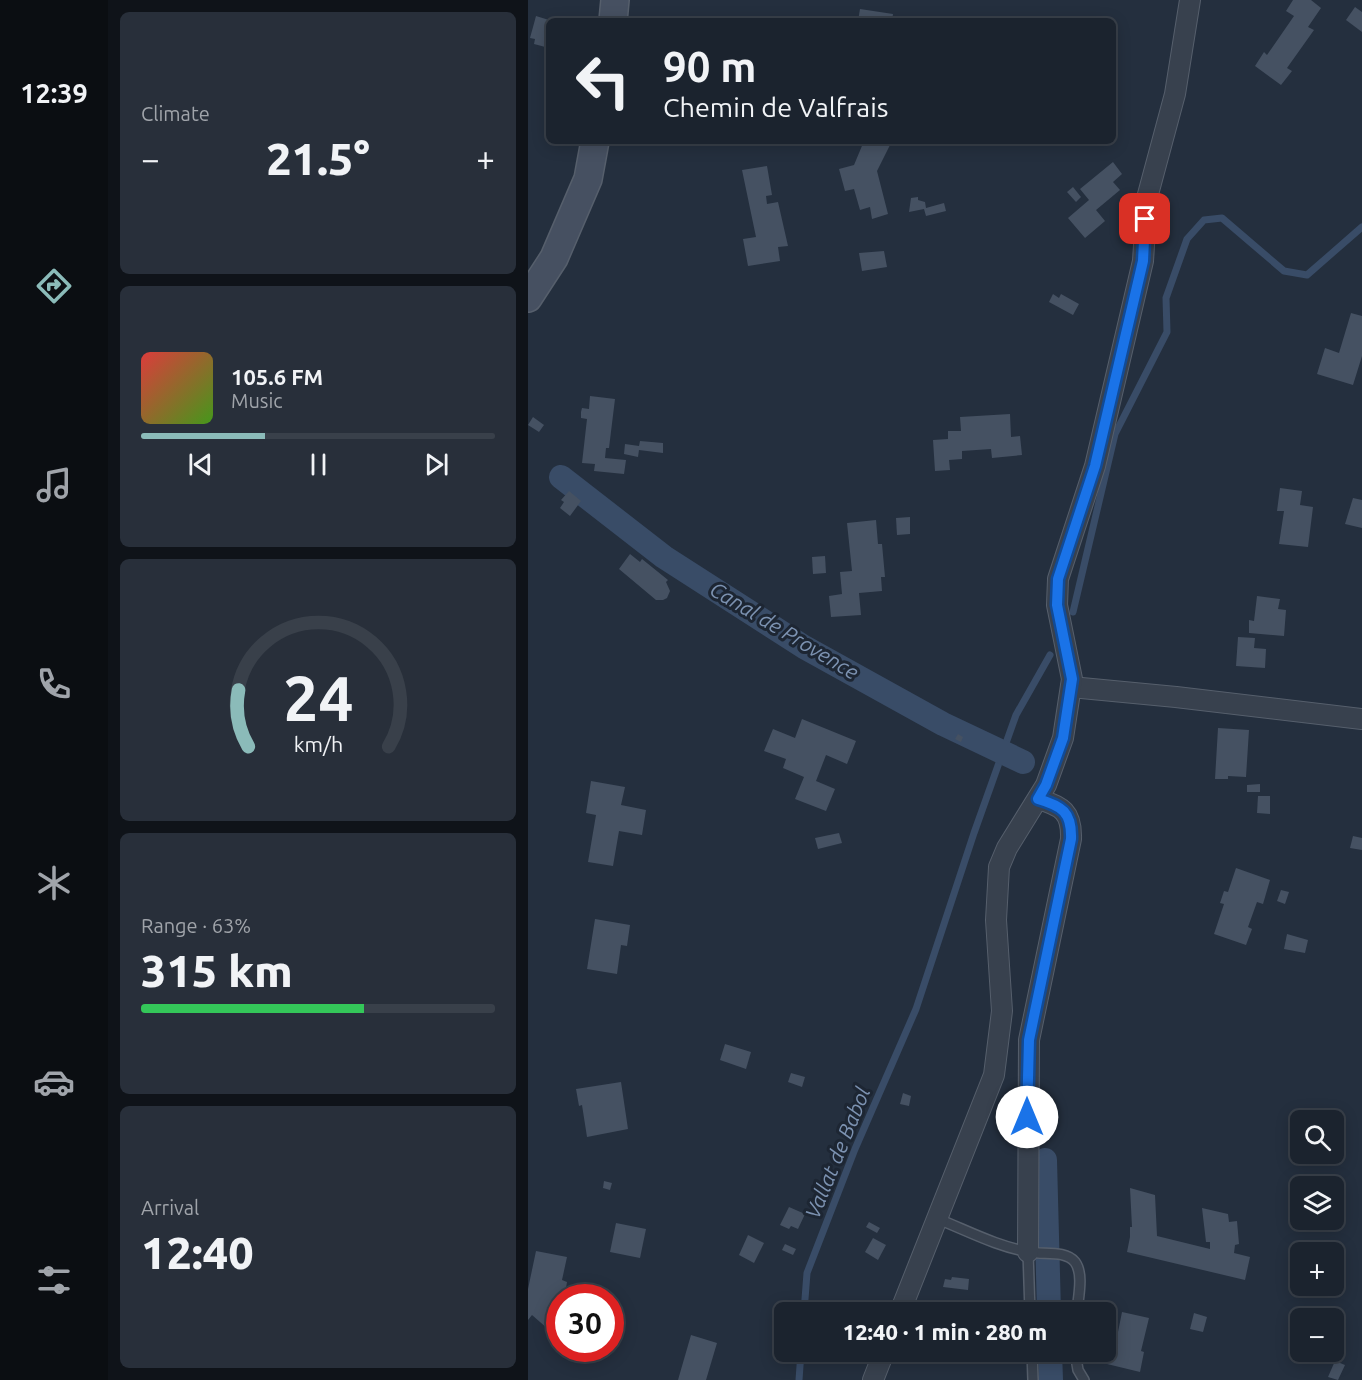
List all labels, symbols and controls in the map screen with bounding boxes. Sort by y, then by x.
icon: left [564,42,642,120]
text: 90 m [663,43,757,90]
text: 12:39 [20,78,88,108]
text: Chemin de Valfrais [663,92,889,122]
text: Climate [141,102,210,125]
text: 21.5° [266,133,370,184]
text: − [141,140,160,177]
text: + [476,140,495,177]
pin [1119,193,1170,244]
icon: arrive [1128,202,1161,235]
icon: directions [33,265,75,307]
text: 105.6 FM [231,364,323,389]
text: Music [231,389,283,412]
icon: previous [184,448,217,481]
icon: pause [302,448,335,481]
icon: next [420,448,453,481]
icon: music [33,464,75,506]
water label: Canal de Provence [706,576,863,684]
icon: phone [33,663,75,705]
text: 24 [283,663,353,733]
text: km/h [293,732,343,756]
icon: climate [33,862,75,904]
text: Range · 63% [141,914,251,937]
text: 315 km [141,945,293,996]
icon: car [33,1061,75,1103]
water label: Vallat de Babol [800,1083,874,1222]
position arrow [995,1085,1059,1149]
map controls [1290,1110,1344,1362]
button: search [1290,1110,1344,1164]
button: layers [1290,1176,1344,1230]
text: Arrival [141,1196,199,1219]
text: 12:40 [141,1227,254,1278]
button: + [1290,1242,1344,1296]
icon: filters [33,1259,75,1301]
speed limit sign: 30 [546,1284,624,1362]
button: − [1290,1308,1344,1362]
text: 12:40 · 1 min · 280 m [843,1319,1047,1344]

